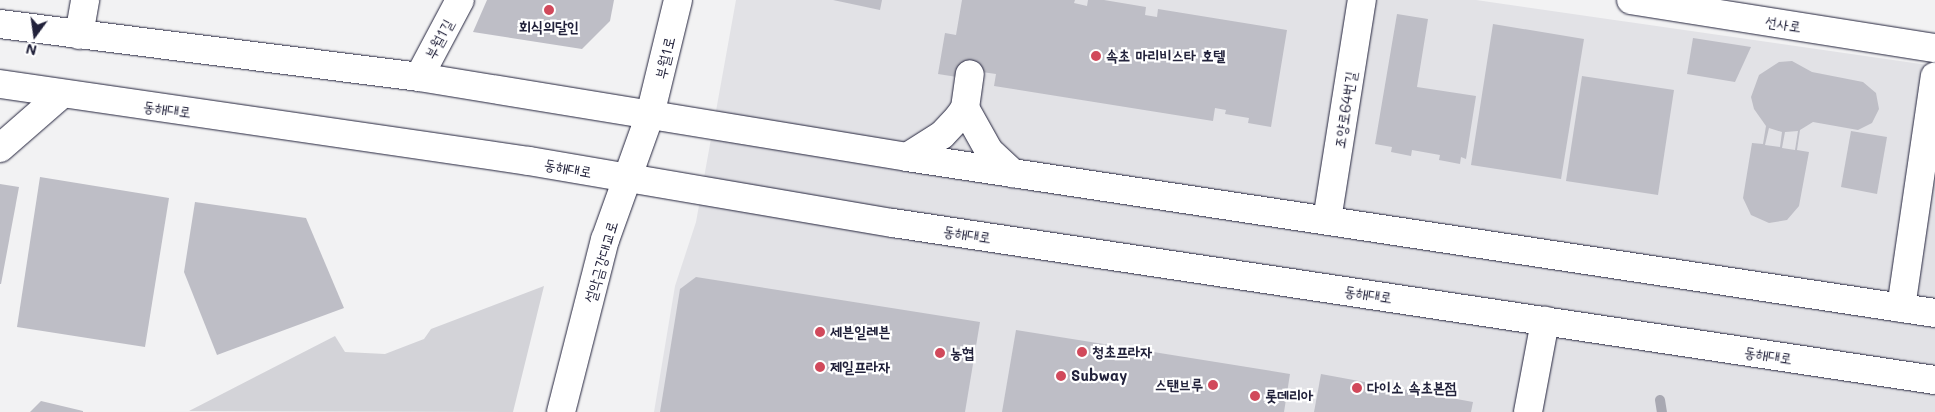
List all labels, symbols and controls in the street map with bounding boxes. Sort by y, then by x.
marker: 회식의달인 [543,4,555,16]
north arrow [10,10,60,60]
street label: 선사로 [1764,12,1802,36]
street label: 부월1길 [421,16,457,62]
place label: 회식의달인 [519,18,579,36]
street label: 부월1로 [651,35,679,81]
text: N [24,40,39,61]
place label: 속초 마리비스타 호텔 [1106,47,1225,65]
marker: 속초 마리비스타 호텔 [1090,50,1102,62]
street label: 조양로64번길 [1330,70,1360,150]
street label: 동해대로 [142,97,192,121]
street label: 동해대로 [543,155,593,181]
street label: 설악금강대교로 [581,219,621,305]
street label: 동해대로 [942,221,992,247]
street label: 동해대로 [1343,281,1393,307]
place label: 세븐일레븐 [830,323,890,341]
marker: 세븐일레븐 [814,326,826,338]
street label: 동해대로 [1743,342,1793,368]
place label: 청초프라자 [1092,343,1152,361]
place label: 농협 [950,344,974,362]
marker: 청초프라자 [1076,346,1088,358]
marker: 농협 [934,347,946,359]
place label: 제일프라자 [830,358,890,376]
marker: 제일프라자 [814,361,826,373]
place label: Subway [1071,367,1127,385]
marker: Subway [1055,370,1067,382]
place label: 스탠브루 [1155,376,1203,394]
marker: 스탠브루 [1207,379,1219,391]
place label: 다이소 속초본점 [1367,379,1457,397]
marker: 다이소 속초본점 [1351,382,1363,394]
place label: 롯데리아 [1265,387,1313,405]
marker: 롯데리아 [1249,390,1261,402]

